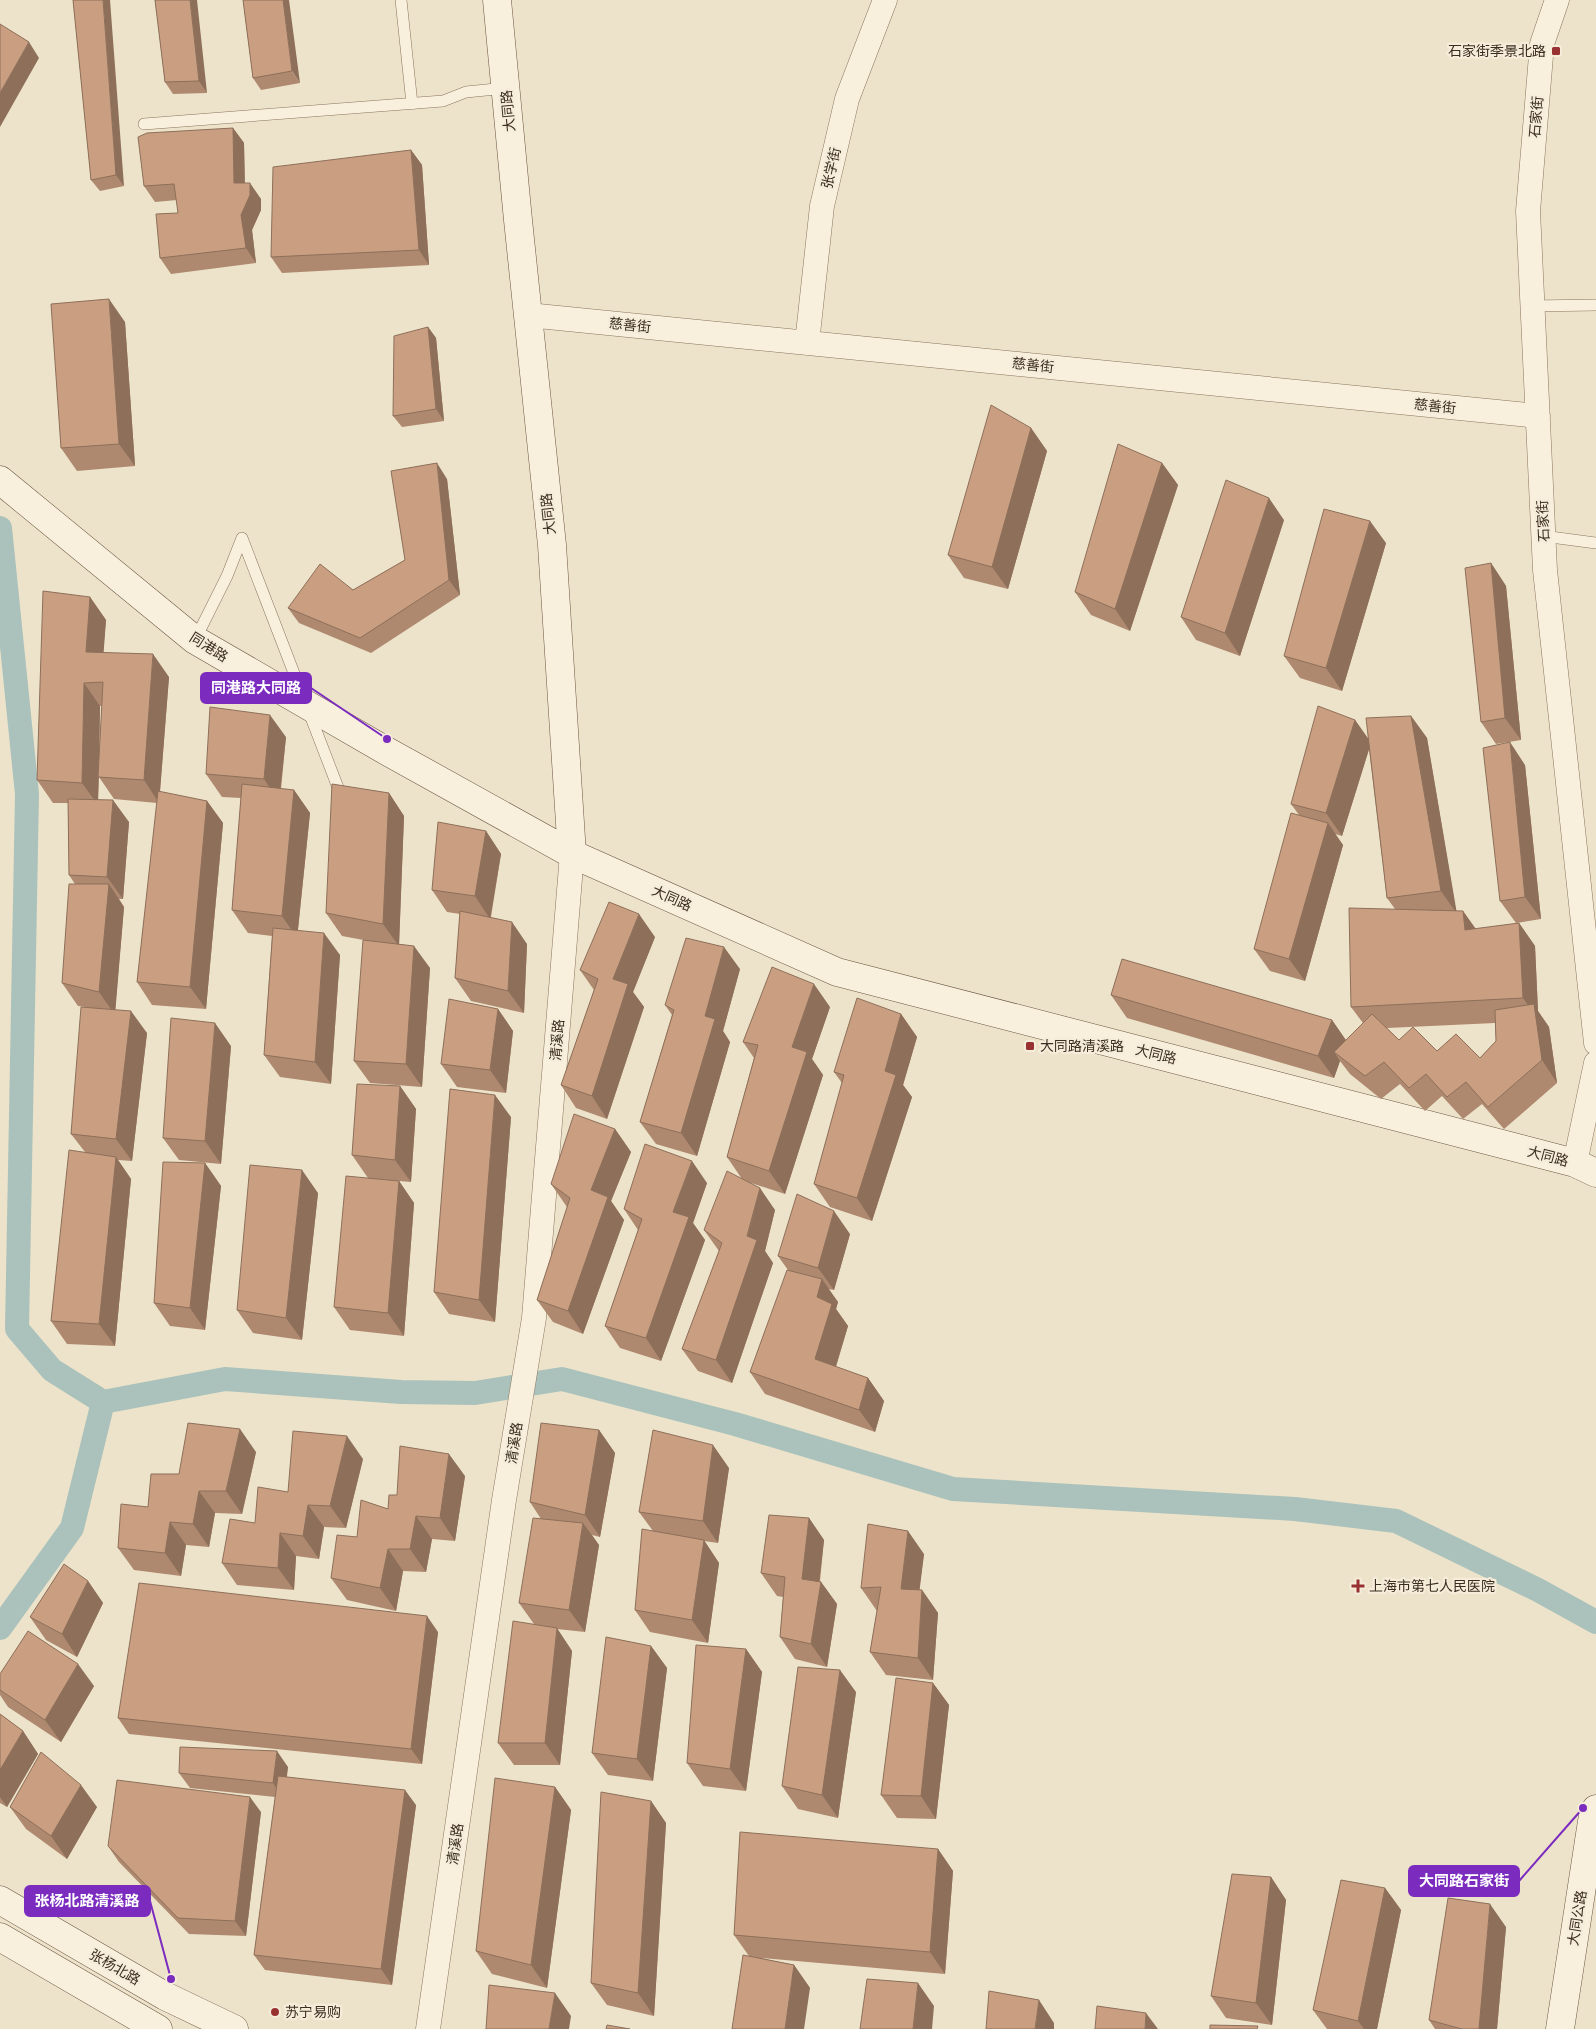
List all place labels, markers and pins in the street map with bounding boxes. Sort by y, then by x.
place label: 石家街季景北路 [1448,43,1546,59]
marker: 石家街季景北路 [1550,45,1562,57]
callout: 同港路大同路 [201,673,311,703]
place label: 大同路清溪路 [1040,1039,1124,1054]
marker: 大同路清溪路 [1024,1040,1036,1052]
place label: 上海市第七人民医院 [1369,1578,1495,1594]
marker: 上海市第七人民医院 [1351,1579,1365,1593]
callout: 大同路石家街 [1409,1866,1519,1896]
callout: 张杨北路清溪路 [25,1886,150,1916]
place label: 苏宁易购 [285,2004,341,2020]
marker: 苏宁易购 [269,2006,281,2018]

